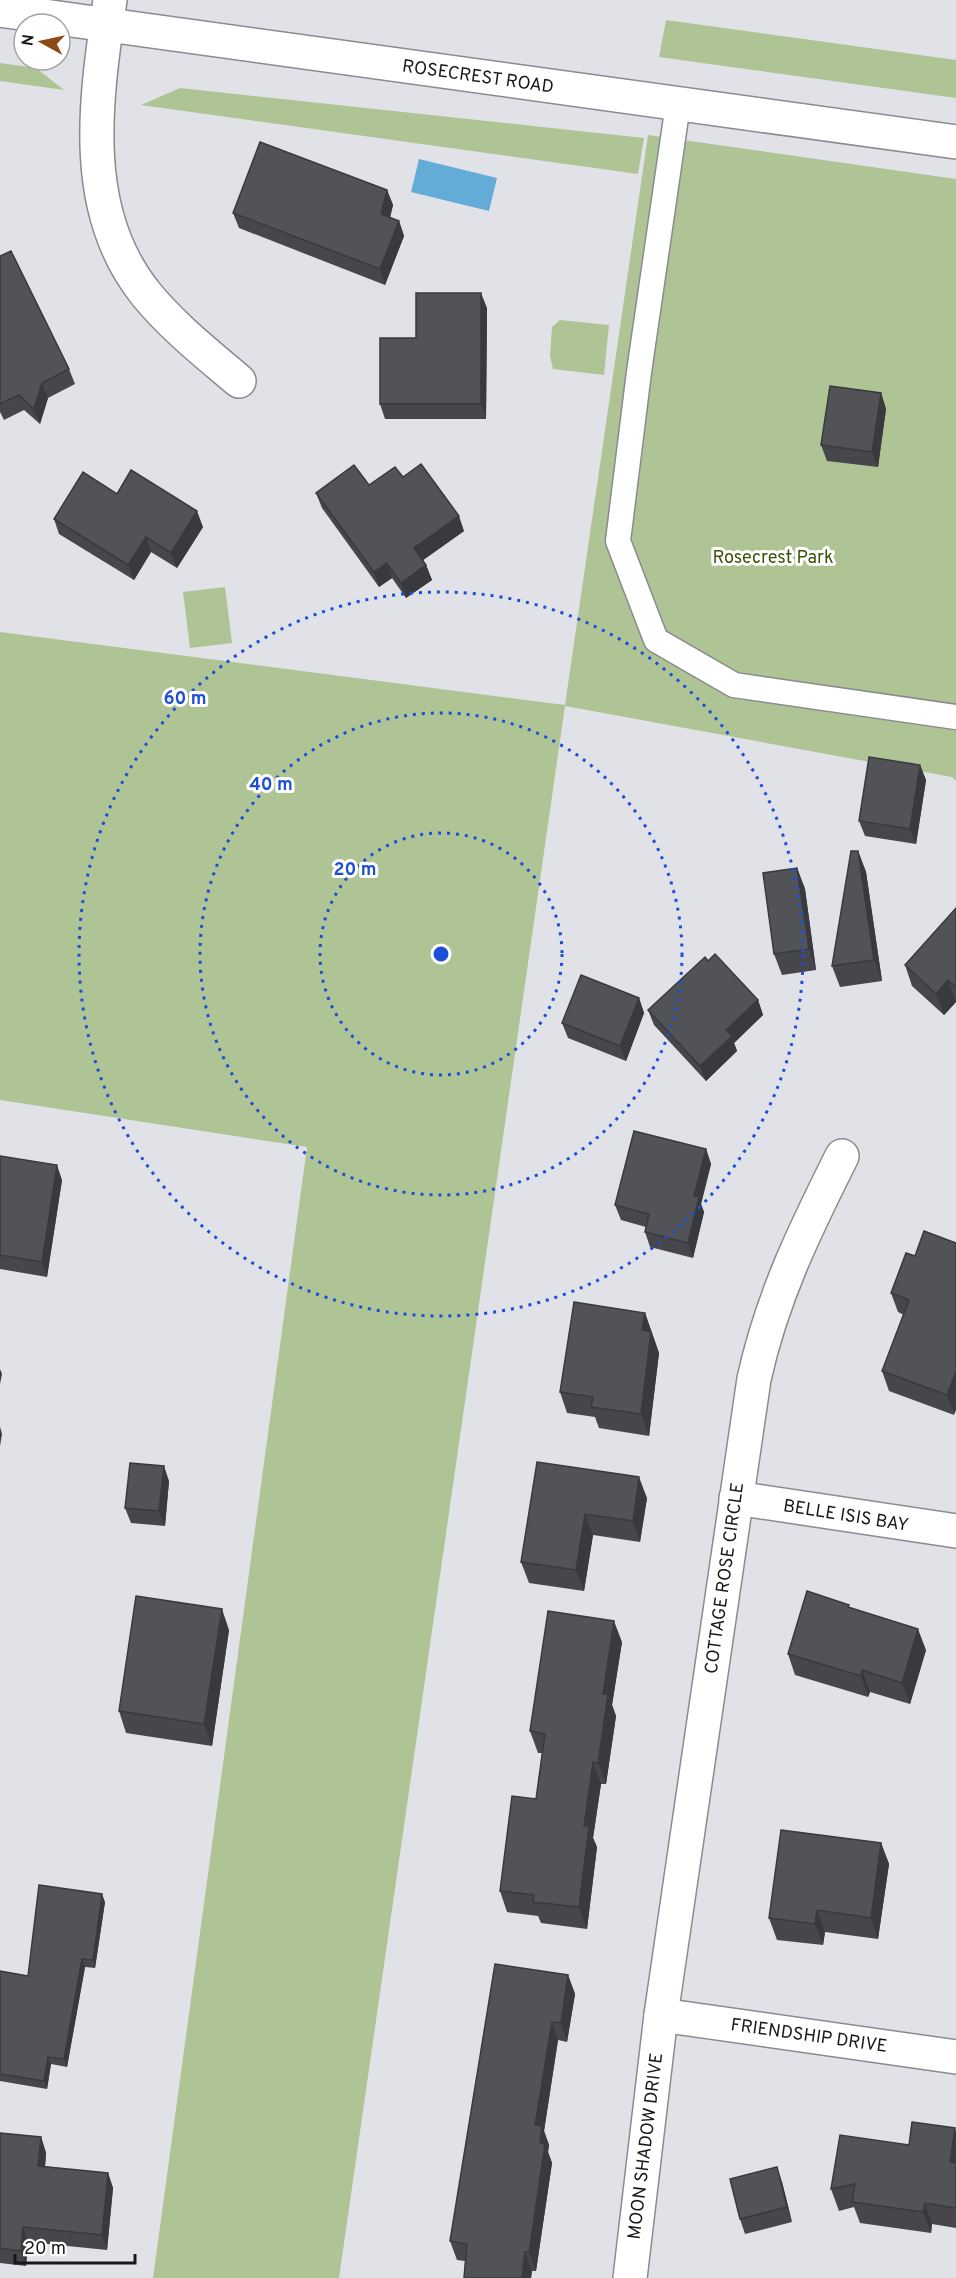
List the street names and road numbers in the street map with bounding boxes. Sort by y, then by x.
street label: ROSECREST ROAD [400,55,555,100]
street label: COTTAGE ROSE CIRCLE [701,1481,750,1675]
street label: BELLE ISIS BAY [781,1495,910,1538]
street label: FRIENDSHIP DRIVE [729,2014,889,2059]
street label: MOON SHADOW DRIVE [624,2052,669,2241]

